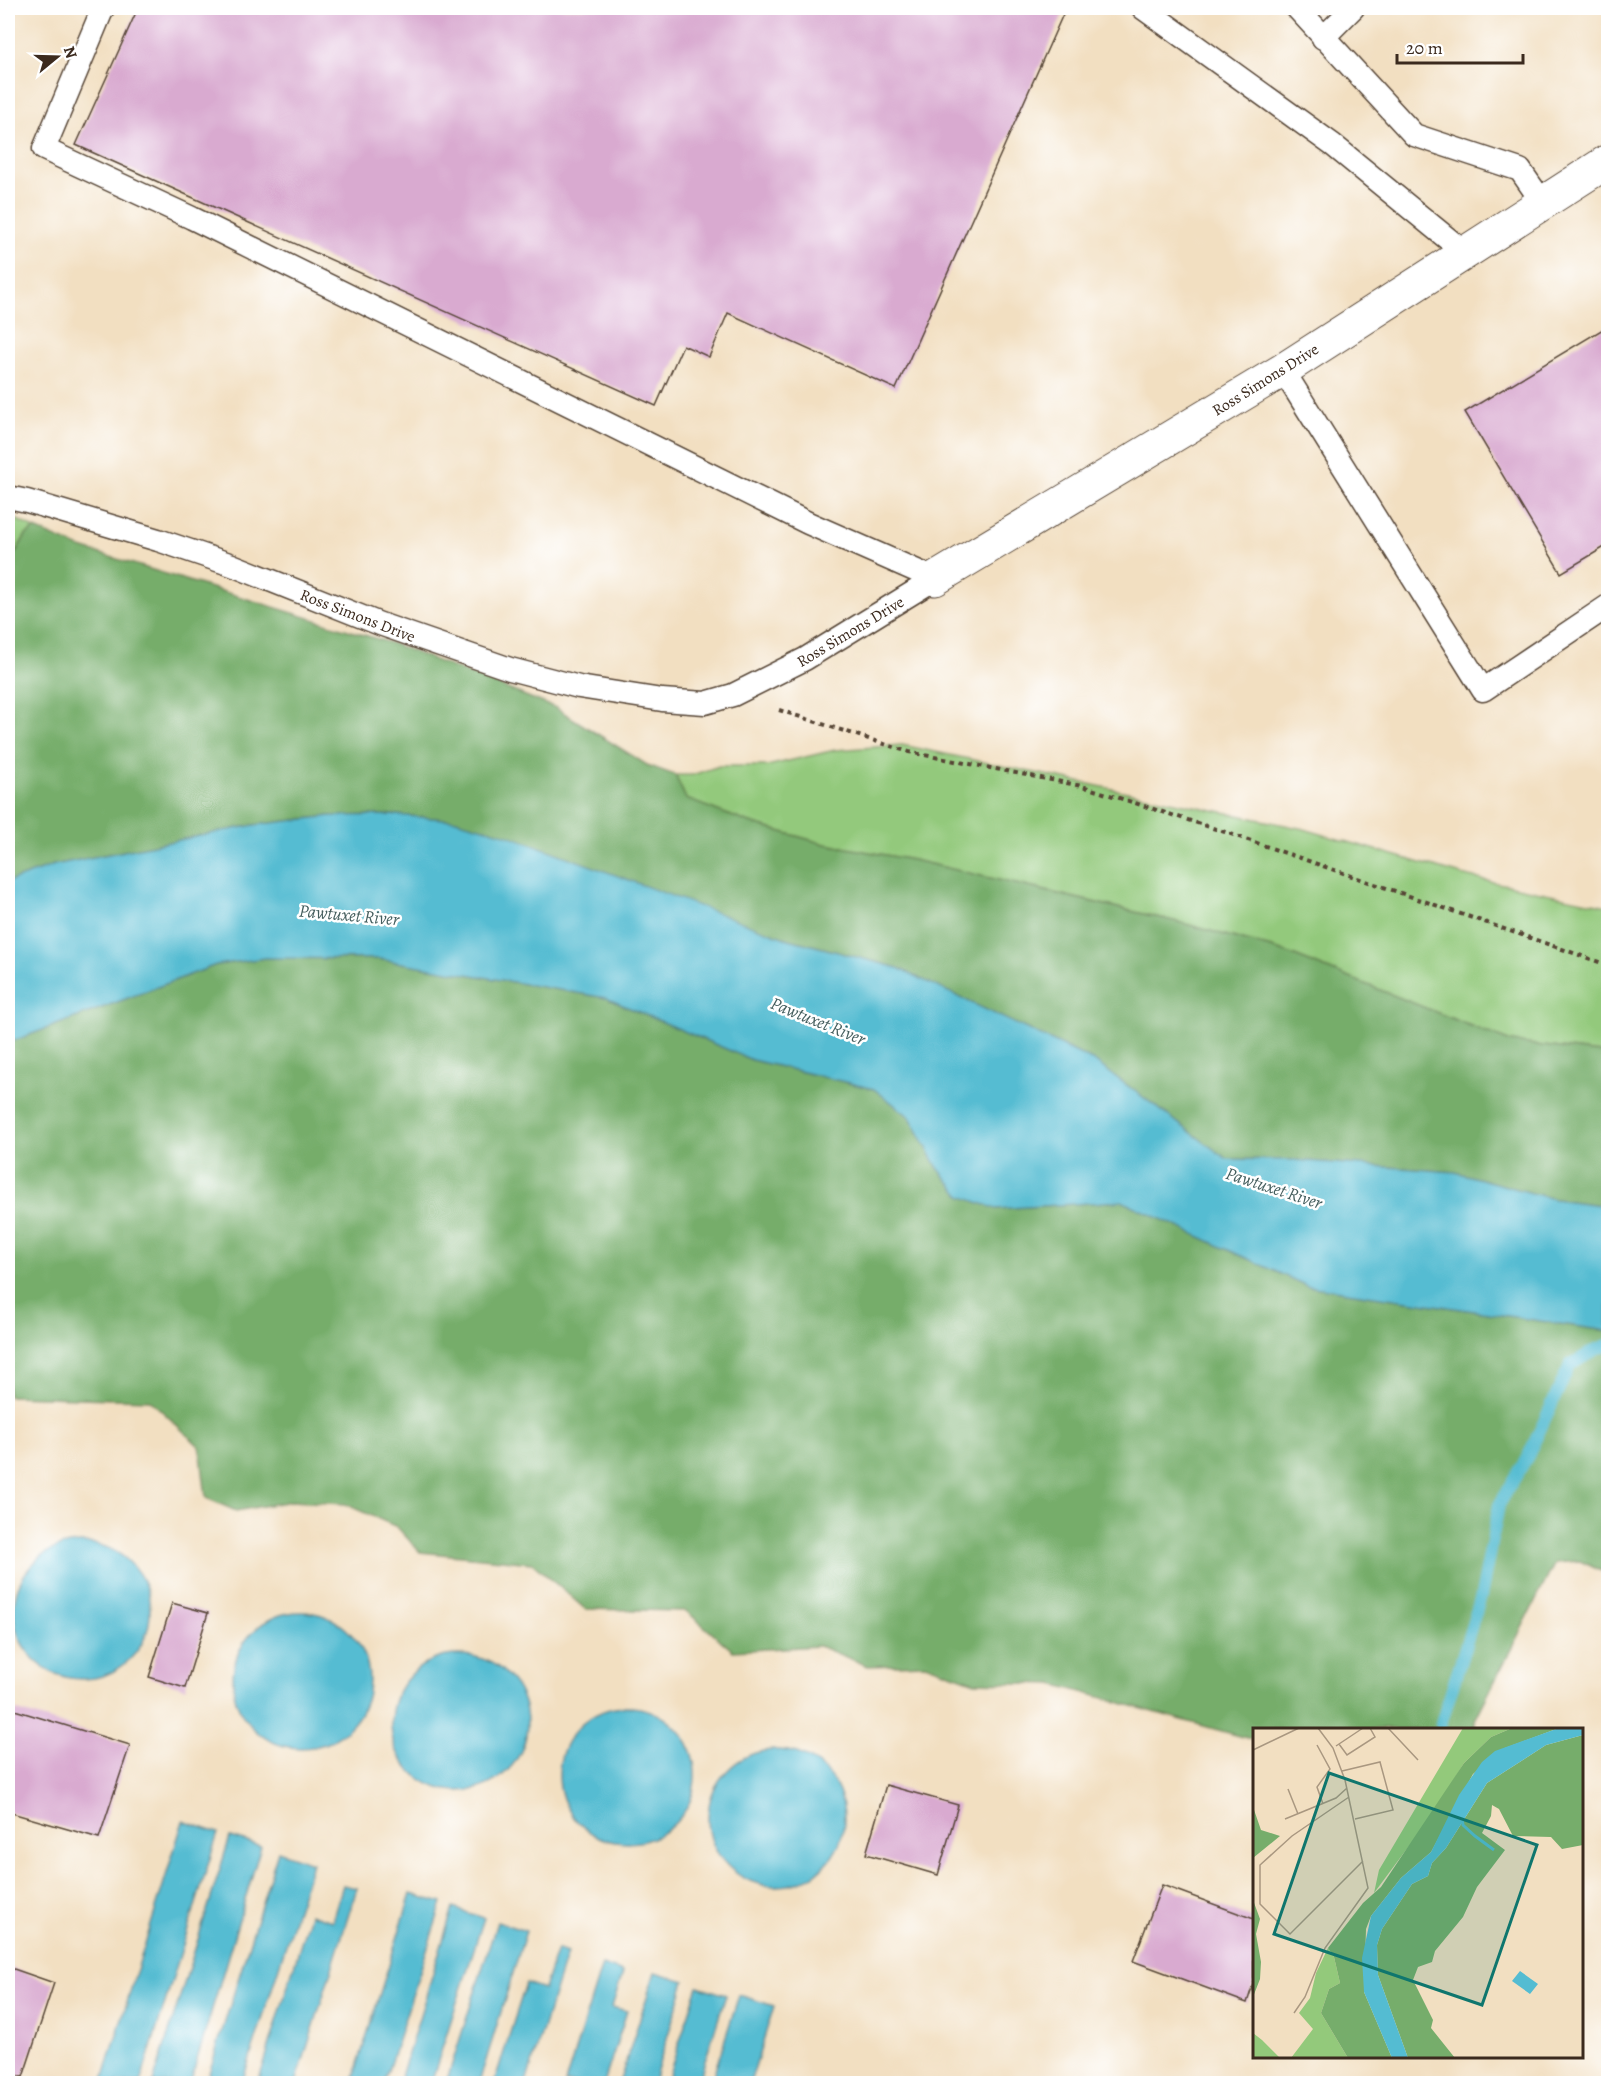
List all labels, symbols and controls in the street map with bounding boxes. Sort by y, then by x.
north arrow [27,27,87,87]
scale bar [1397,27,1523,65]
text: 20 m [1406,36,1443,60]
text: N [58,43,83,62]
street label: Ross Simons Drive [1208,338,1323,421]
street label: Ross Simons Drive [297,584,418,648]
street label: Ross Simons Drive [793,591,908,673]
water label: Pawtuxet River [298,899,401,931]
water label: Pawtuxet River [767,991,870,1051]
water label: Pawtuxet River [1223,1161,1326,1215]
inset map [1253,1728,1583,2058]

